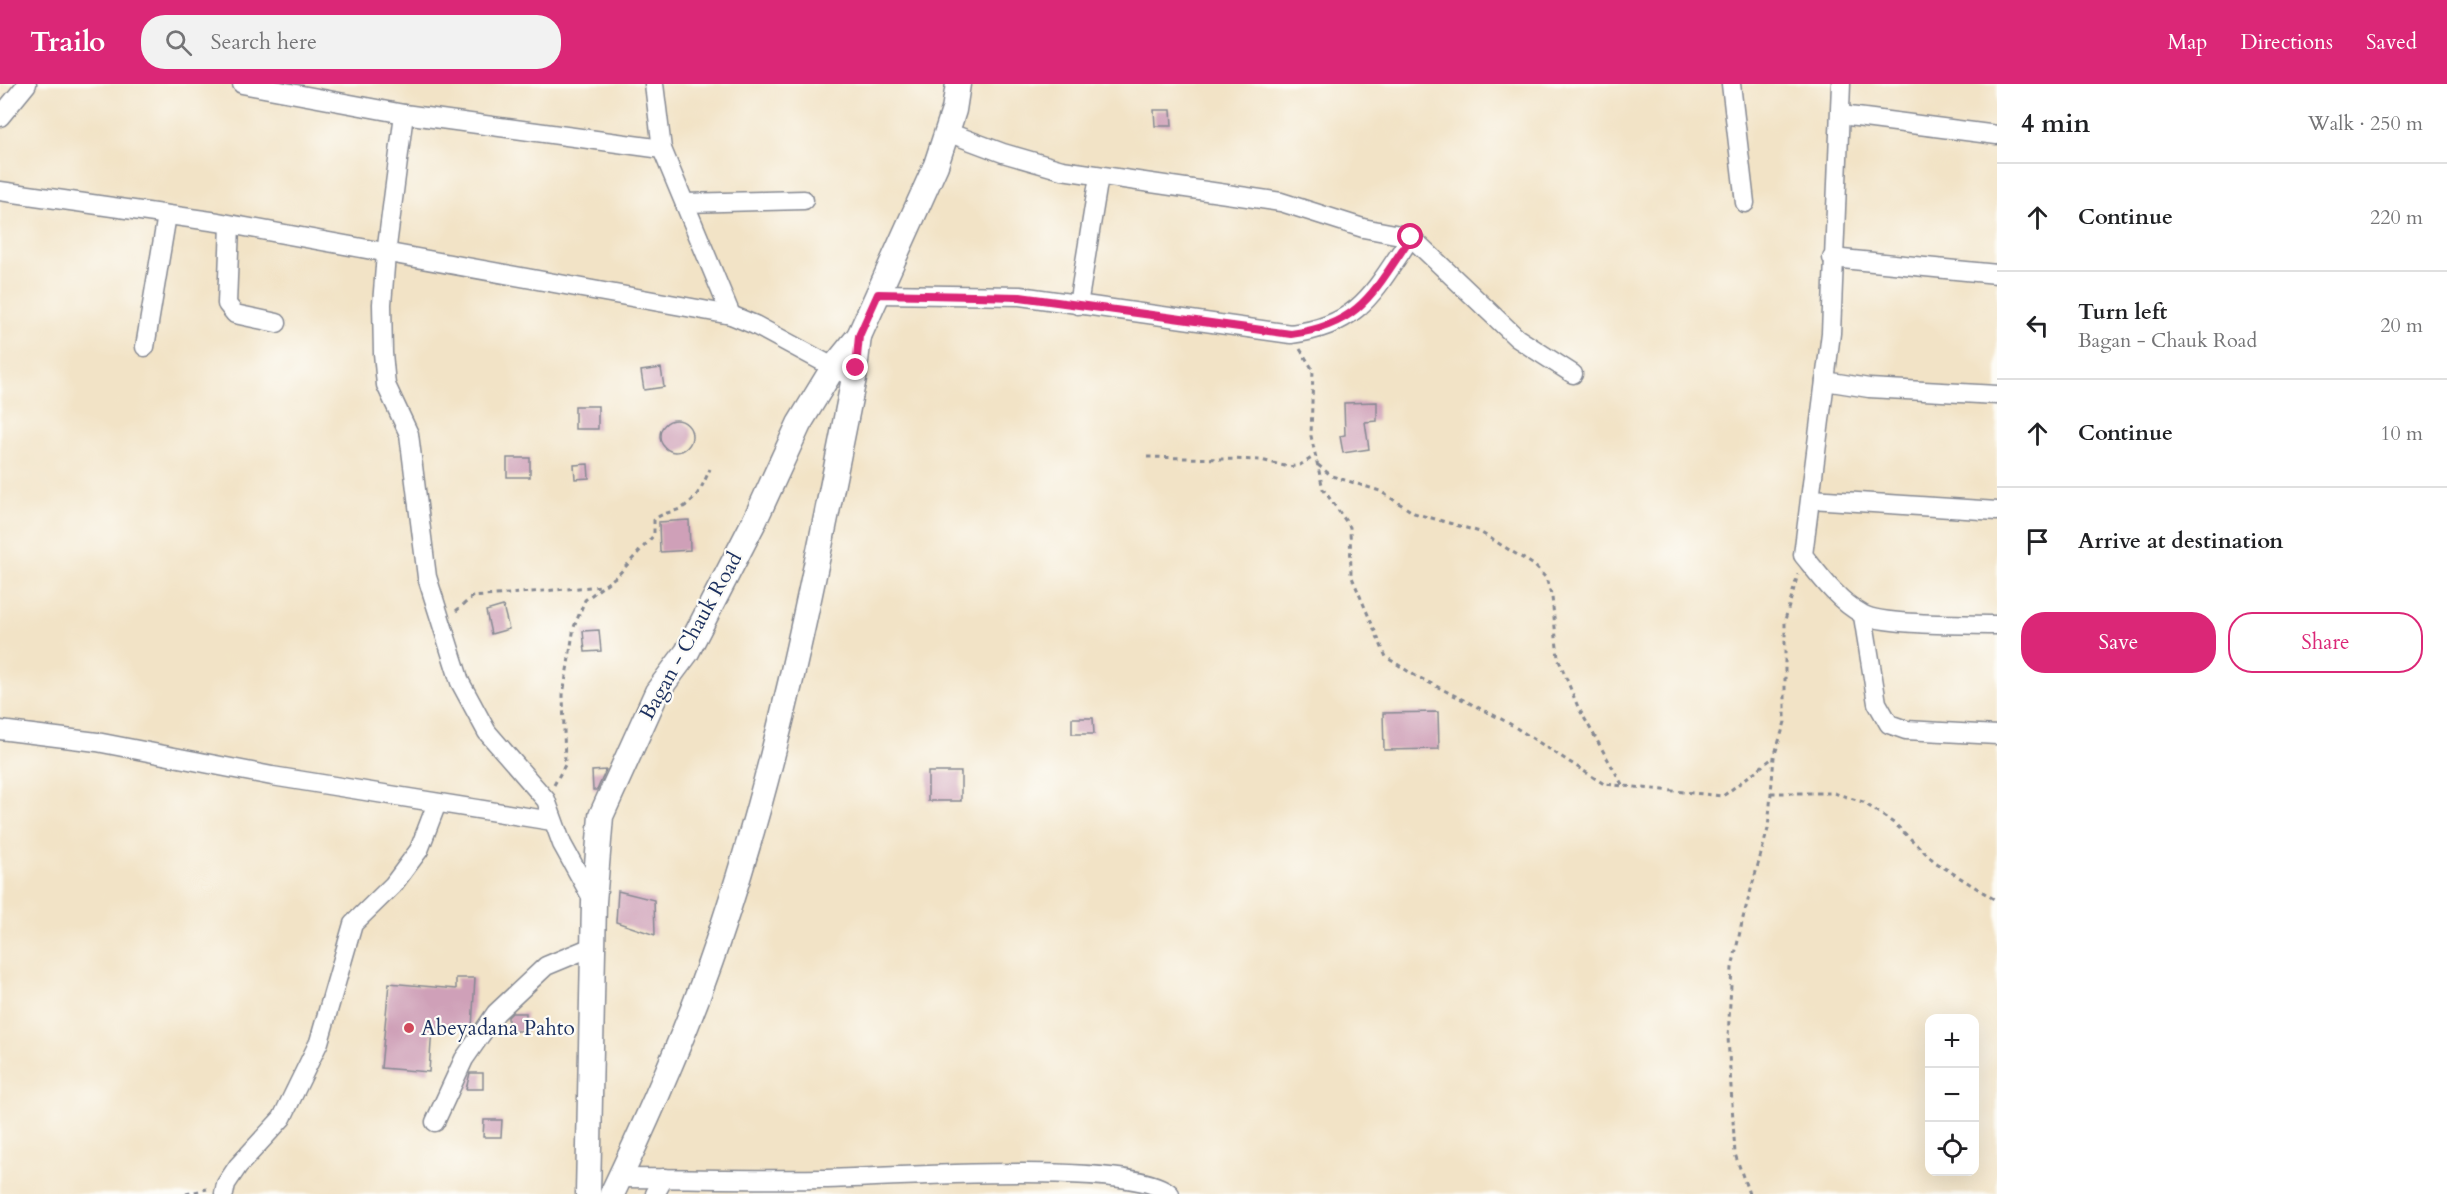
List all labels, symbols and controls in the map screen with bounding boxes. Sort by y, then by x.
search box [141,15,561,69]
text: Trailo [30,23,105,61]
icon: search [162,26,195,59]
text: Search here [210,27,317,57]
text: Map [2167,28,2207,57]
text: Directions [2240,28,2333,57]
text: Saved [2366,28,2417,57]
text: 4 min [2021,106,2090,141]
text: Walk · 250 m [2308,110,2423,137]
icon: ahead [2021,201,2054,234]
text: Continue [2078,202,2173,232]
text: 220 m [2370,204,2423,231]
route start [1397,223,1423,249]
text: Turn left [2078,297,2167,327]
icon: left [2021,309,2054,342]
text: 20 m [2380,312,2423,339]
text: Bagan - Chauk Road [2078,327,2257,354]
route end [842,354,868,380]
icon: ahead [2021,417,2054,450]
text: Continue [2078,418,2173,448]
text: 10 m [2380,420,2423,447]
icon: arrive [2021,525,2054,558]
text: Arrive at destination [2078,526,2283,556]
street label: Bagan - Chauk Road [633,547,749,725]
button: Save [2021,612,2216,673]
button: Share [2228,612,2423,673]
place label: Abeyadana Pahto [421,1014,575,1043]
map controls [1925,1014,1979,1176]
button: + [1925,1014,1979,1068]
marker: Abeyadana Pahto [402,1021,416,1035]
button: − [1925,1068,1979,1122]
button: locate [1925,1122,1979,1176]

